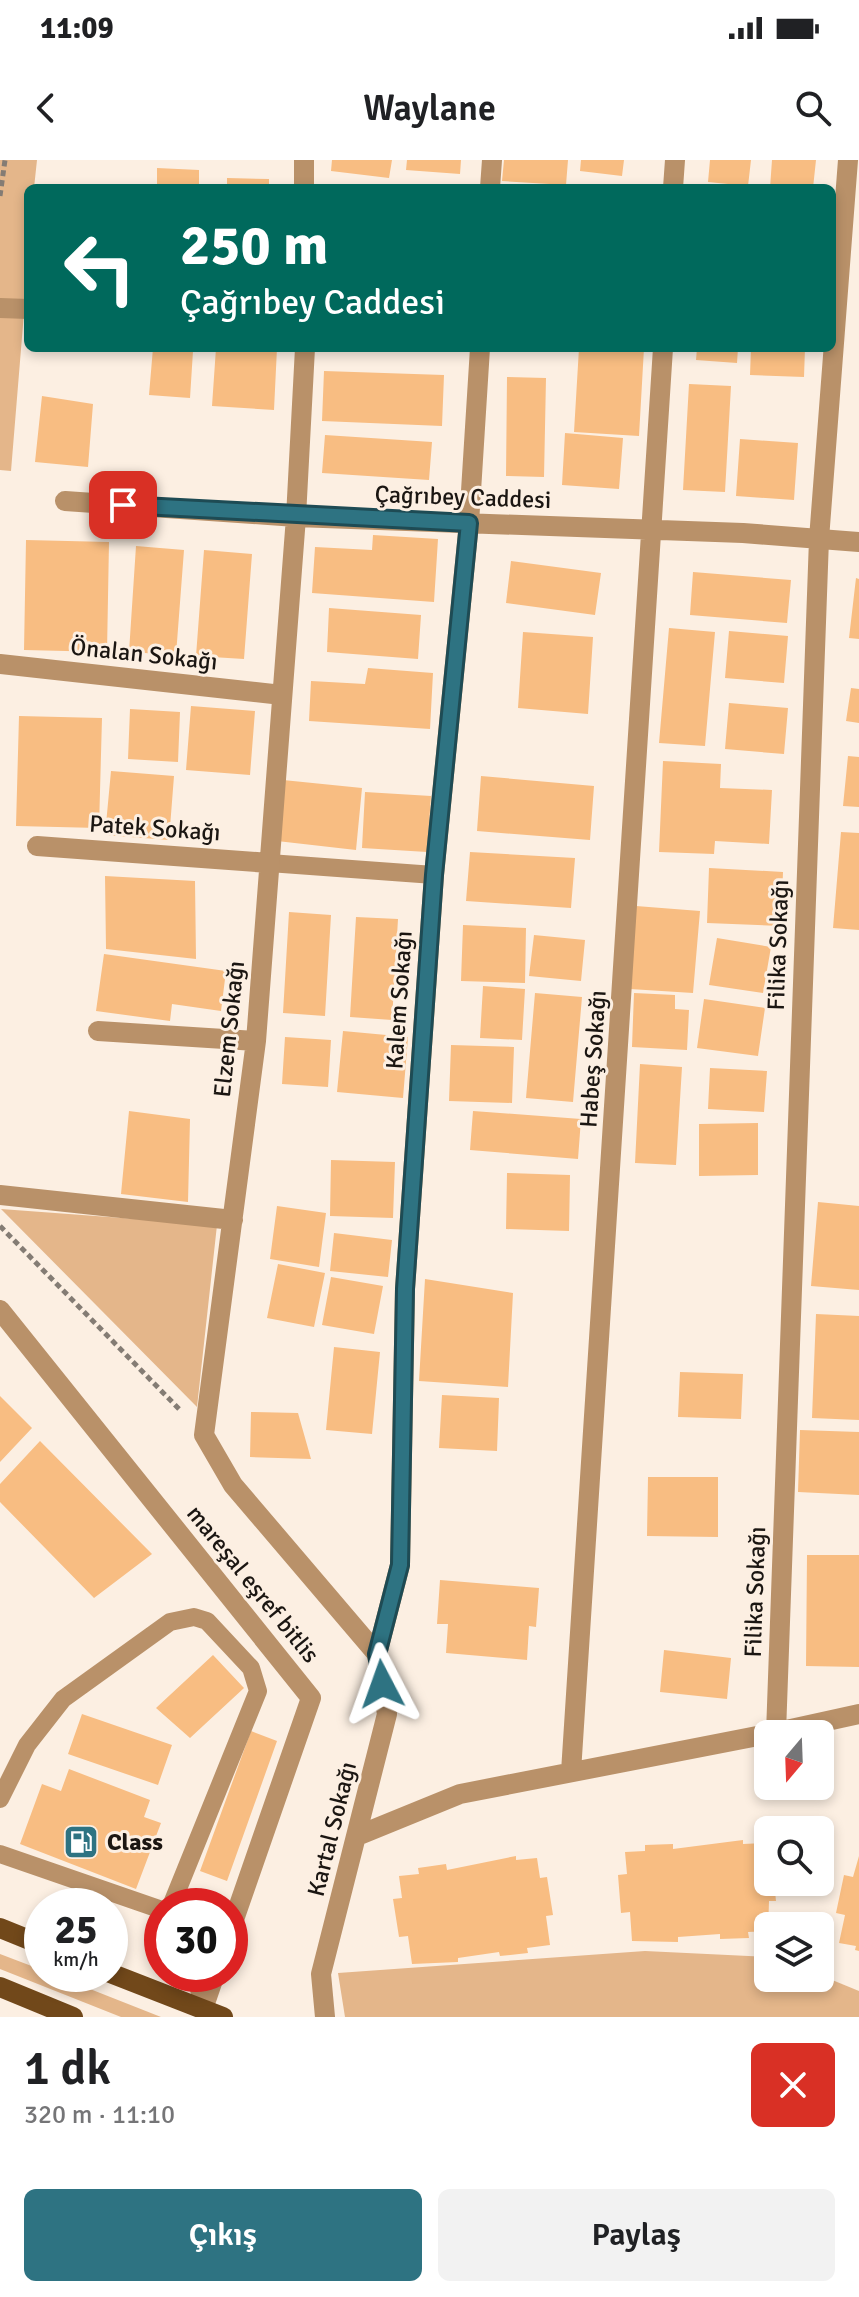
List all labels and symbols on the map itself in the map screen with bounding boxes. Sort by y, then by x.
pin [89,471,157,539]
street label: Çağrıbey Caddesi [374,479,552,515]
street label: Önalan Sokağı [69,631,219,677]
street label: Patek Sokağı [88,808,222,848]
street label: Filika Sokağı [761,879,795,1011]
street label: Kalem Sokağı [379,930,419,1070]
street label: Elzem Sokağı [207,959,251,1099]
street label: Habeş Sokağı [573,989,613,1129]
street label: mareşal eşref bitlis [180,1499,326,1669]
street label: Filika Sokağı [738,1526,772,1658]
position arrow [340,1642,424,1726]
north arrow [754,1720,834,1800]
street label: Kartal Sokağı [301,1759,363,1899]
fuel station icon: Class [62,1823,100,1861]
place label: Class [107,1827,163,1857]
speed limit sign: 30 [144,1888,248,1992]

